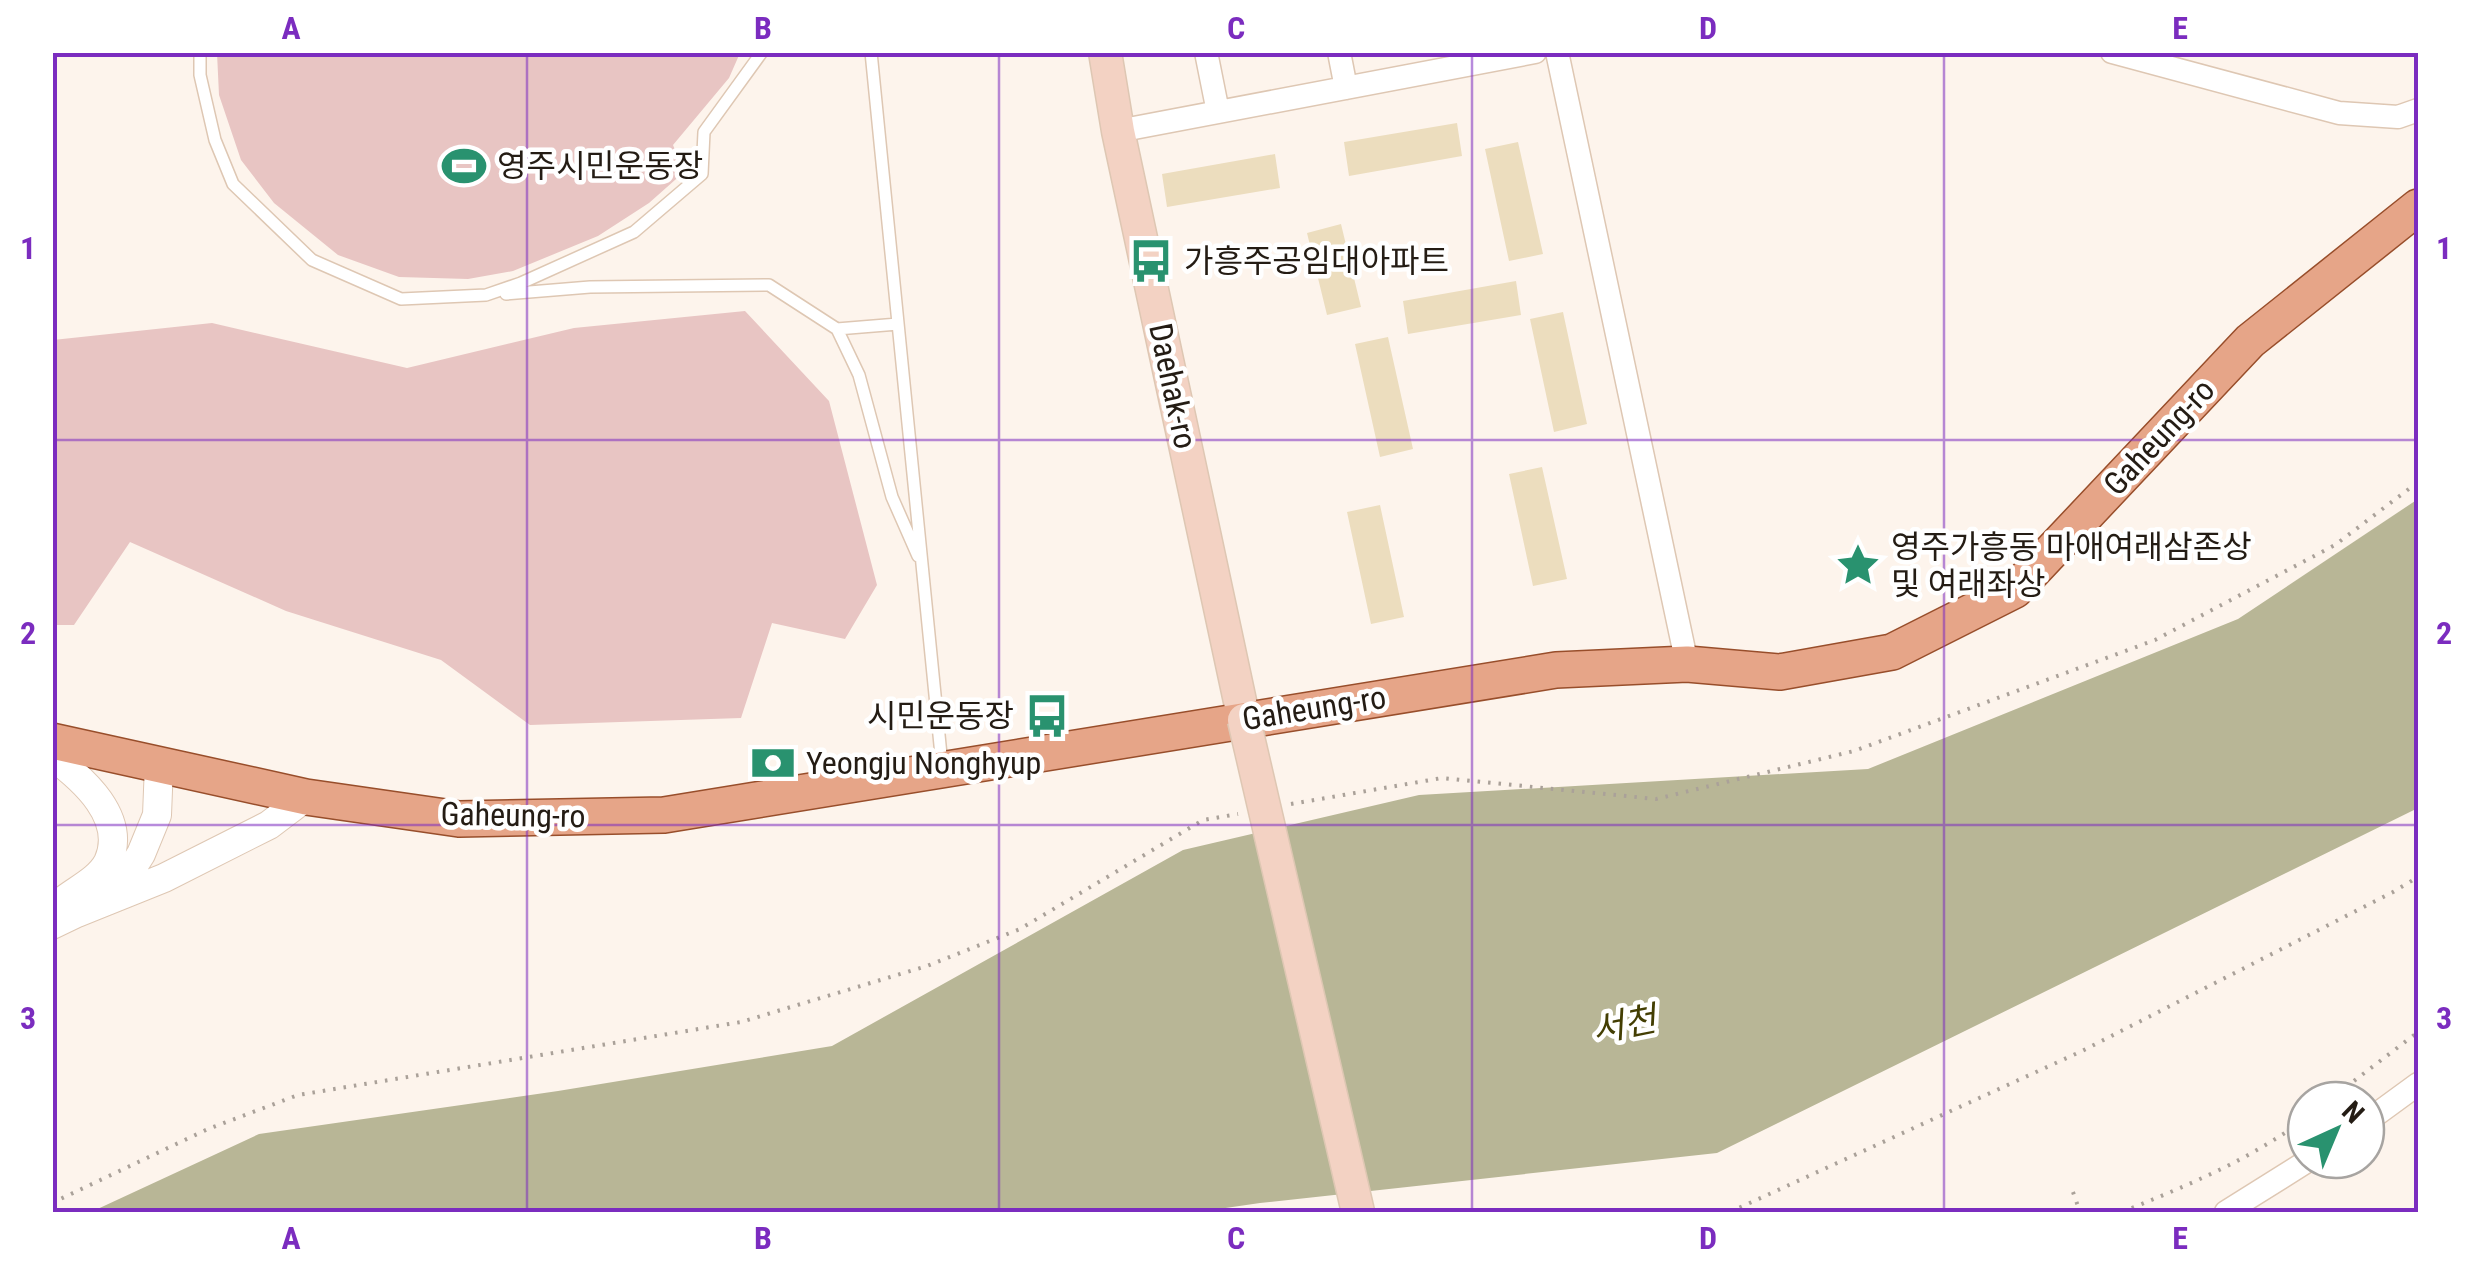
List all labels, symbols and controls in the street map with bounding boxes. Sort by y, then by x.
text: A [281,9,301,47]
text: B [754,9,772,47]
text: C [1227,9,1245,47]
text: D [1699,9,1717,47]
text: E [2172,9,2188,47]
sports icon: 영주시민운동장 [440,142,488,190]
place label: 영주시민운동장 [497,147,703,185]
text: 1 [20,229,36,267]
text: 1 [2436,229,2452,267]
bus stop icon: 가흥주공임대아파트 [1127,237,1175,285]
place label: 가흥주공임대아파트 [1184,242,1449,280]
street label: Daehak-ro [1141,320,1205,452]
street label: Gaheung-ro [2096,371,2222,503]
place label: 영주가흥동 마애여래삼존상 및 여래좌상 [1891,528,2252,603]
place icon: 영주가흥동 마애여래삼존상 및 여래좌상 [1834,541,1882,589]
text: 2 [20,614,36,652]
text: 2 [2436,614,2452,652]
street label: Gaheung-ro [1239,678,1389,738]
bus stop icon: 시민운동장 [1023,692,1071,740]
place label: 시민운동장 [867,697,1014,735]
bank icon: Yeongju Nonghyup [749,739,797,787]
place label: Yeongju Nonghyup [806,744,1041,782]
street label: Gaheung-ro [440,795,586,835]
water label: 서천 [1588,998,1663,1051]
text: 3 [20,999,36,1037]
text: 3 [2436,999,2452,1037]
north arrow [2286,1080,2386,1180]
text: N [2335,1095,2371,1130]
text: A [281,1219,301,1257]
text: B [754,1219,772,1257]
text: C [1227,1219,1245,1257]
text: D [1699,1219,1717,1257]
text: E [2172,1219,2188,1257]

